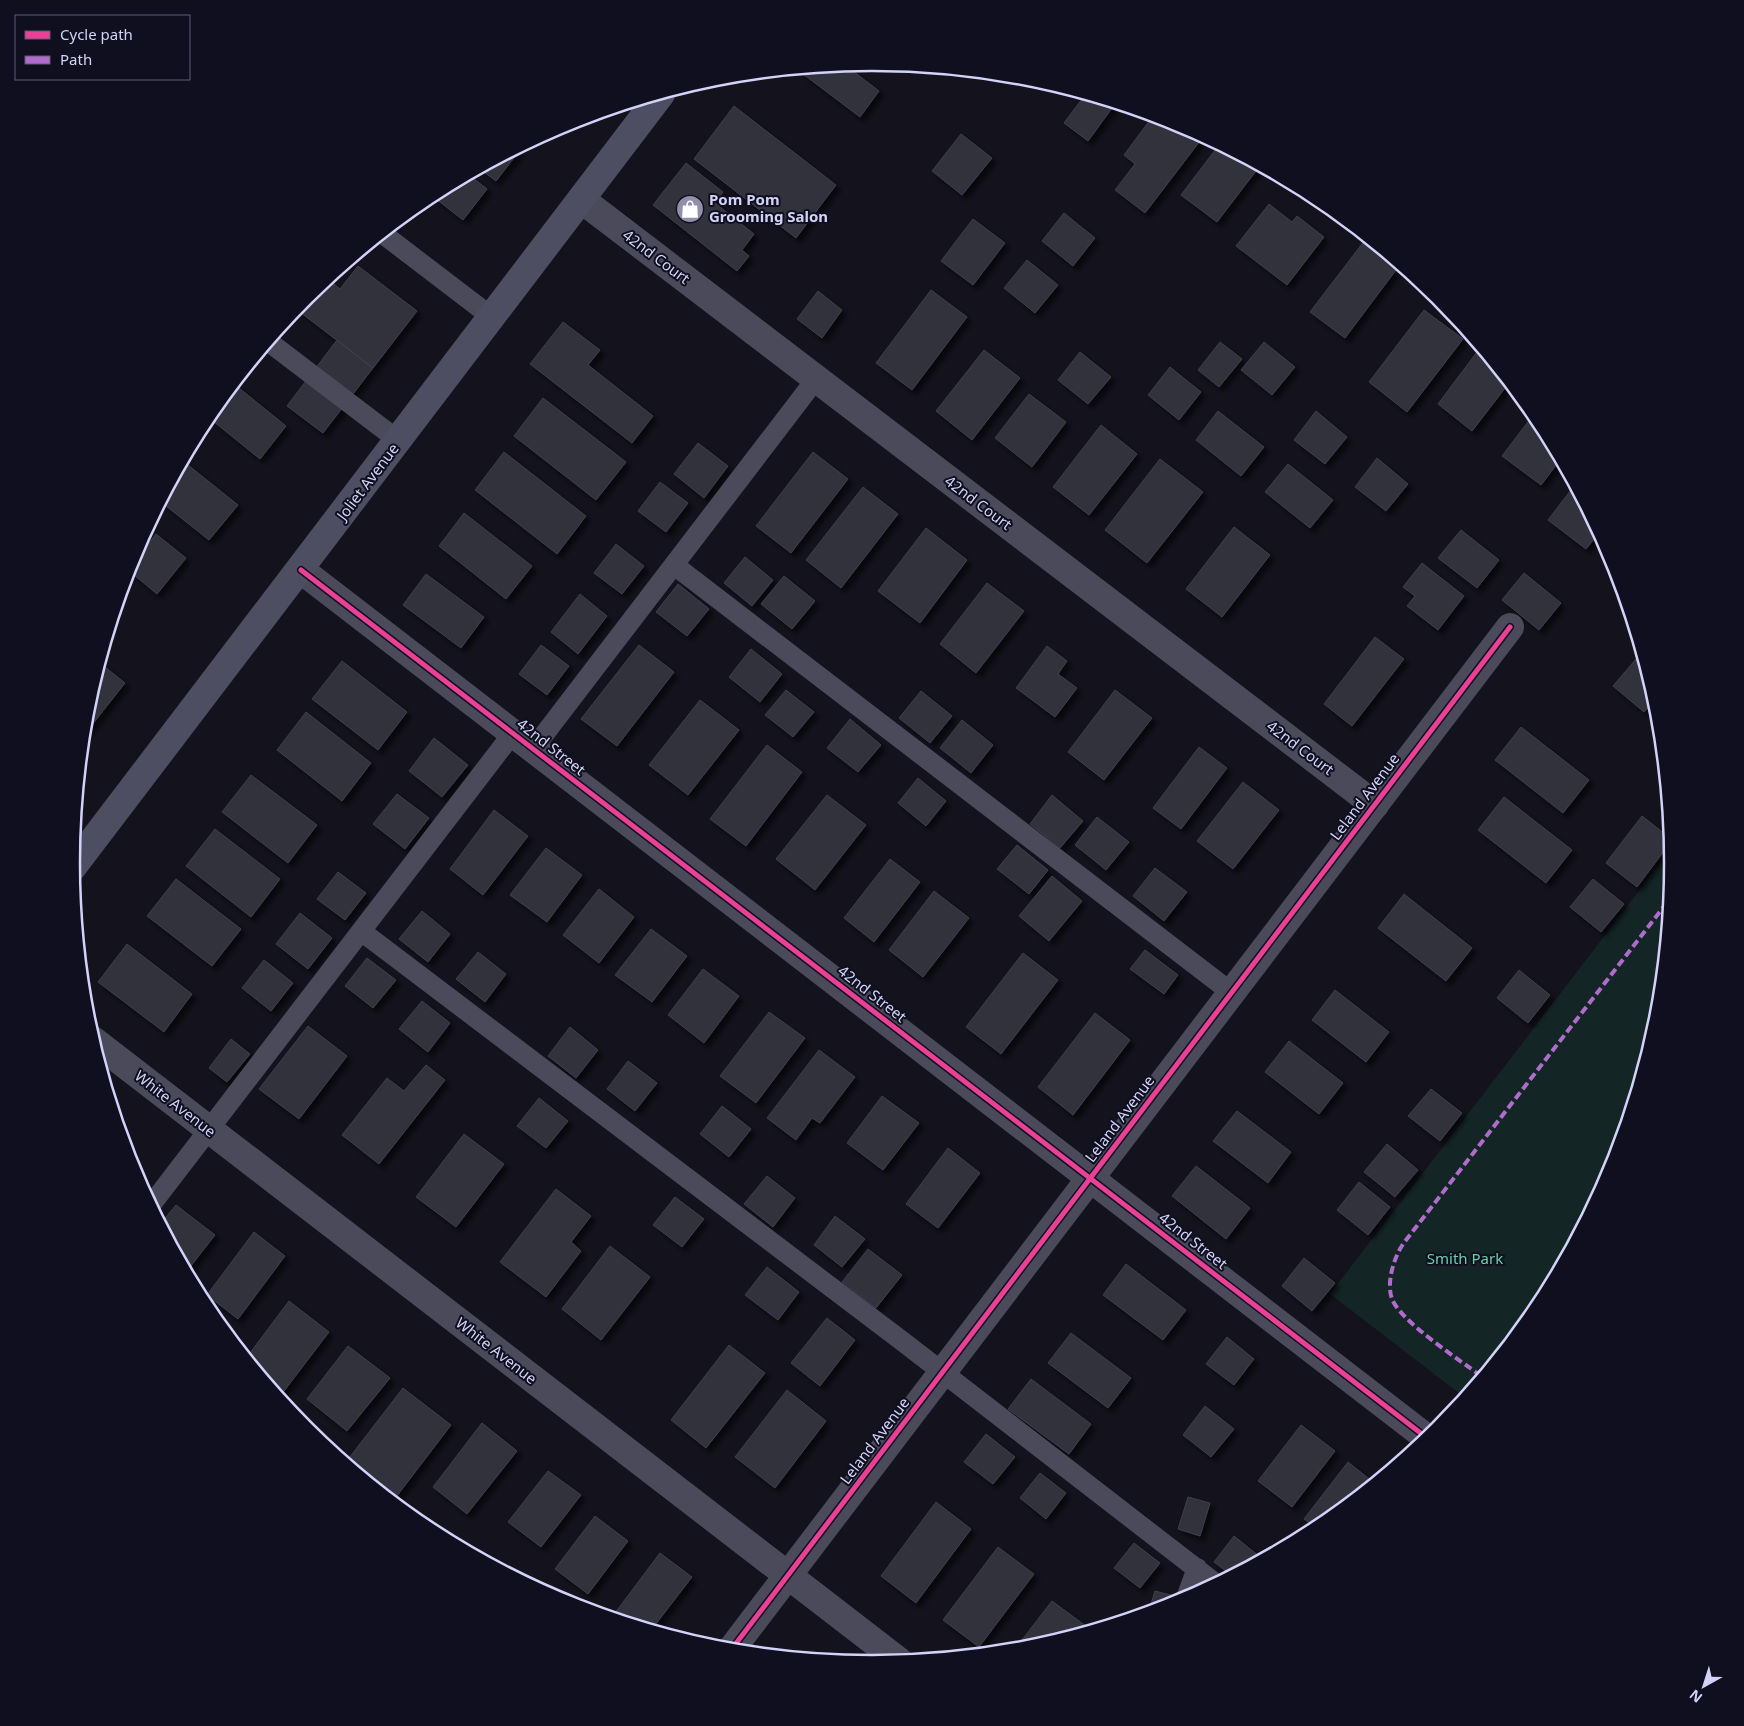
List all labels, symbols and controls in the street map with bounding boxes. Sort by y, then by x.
legend [15,15,190,80]
text: Cycle path [60,24,133,44]
text: Path [60,49,92,69]
place label: Pom Pom Grooming Salon [709,189,828,226]
shop icon: Pom Pom Grooming Salon [675,194,705,224]
street label: 42nd Court [619,224,695,288]
street label: Joliet Avenue [331,439,403,525]
street label: 42nd Court [941,470,1017,534]
street label: 42nd Street [513,713,590,780]
street label: 42nd Court [1263,715,1339,779]
street label: Leland Avenue [1325,749,1403,844]
street label: 42nd Street [834,960,911,1027]
street label: White Avenue [131,1065,220,1141]
street label: Leland Avenue [1080,1071,1158,1166]
street label: 42nd Street [1155,1207,1232,1274]
park label: Smith Park [1427,1248,1503,1268]
street label: White Avenue [452,1312,541,1388]
street label: Leland Avenue [835,1393,913,1488]
north arrow [1679,1661,1729,1711]
text: N [1685,1686,1706,1707]

